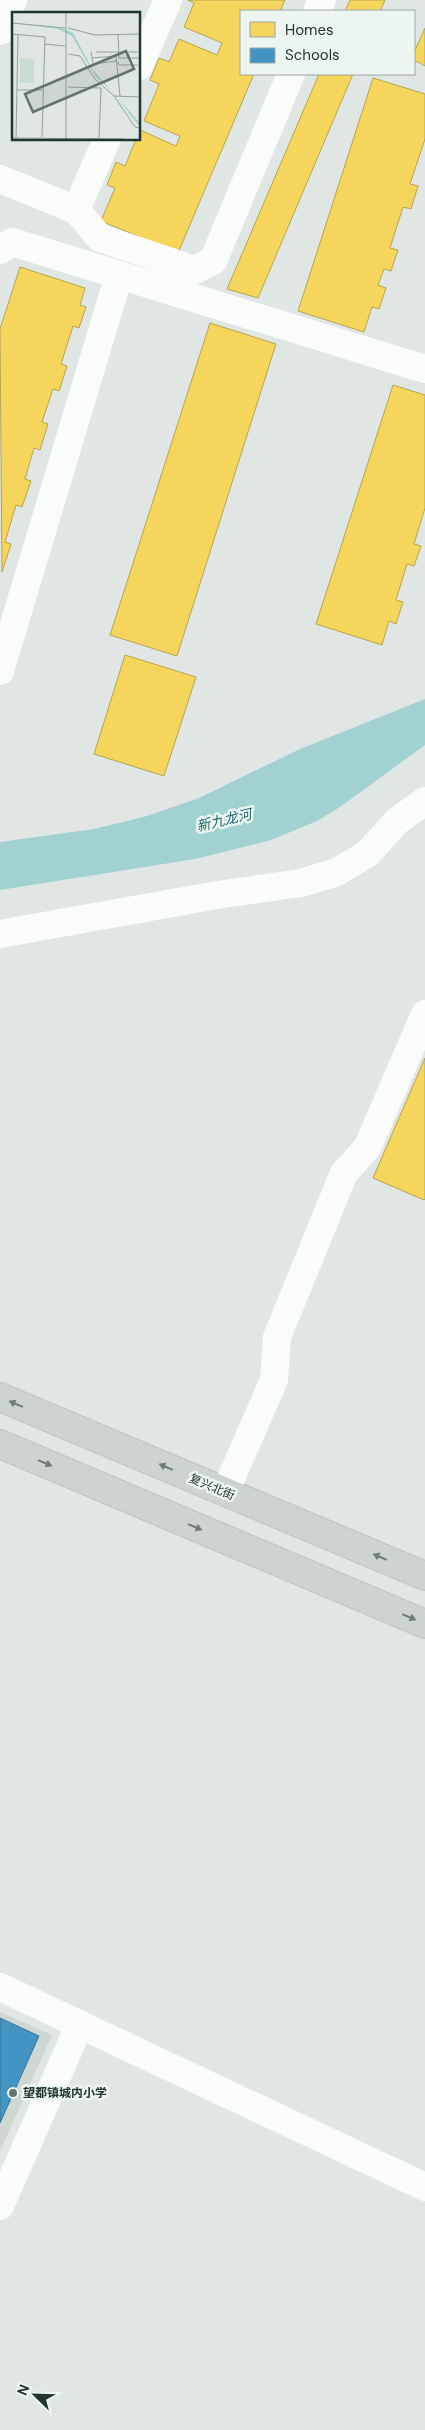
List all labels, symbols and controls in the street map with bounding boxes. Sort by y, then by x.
legend [240,10,415,75]
inset map [12,12,140,140]
text: Homes [285,20,334,40]
text: Schools [285,45,340,65]
water label: 新九龙河 [195,804,256,835]
one-way arrow [9,1399,23,1407]
one-way arrow [38,1460,52,1468]
one-way arrow [159,1462,173,1470]
street label: 复兴北街 [187,1470,237,1504]
one-way arrow [188,1523,202,1531]
one-way arrow [373,1553,387,1561]
one-way arrow [402,1613,417,1621]
place label: 望都镇城内小学 [23,2085,107,2101]
marker: 望都镇城内小学 [7,2087,19,2099]
north arrow [10,2370,60,2420]
text: N [13,2382,33,2398]

